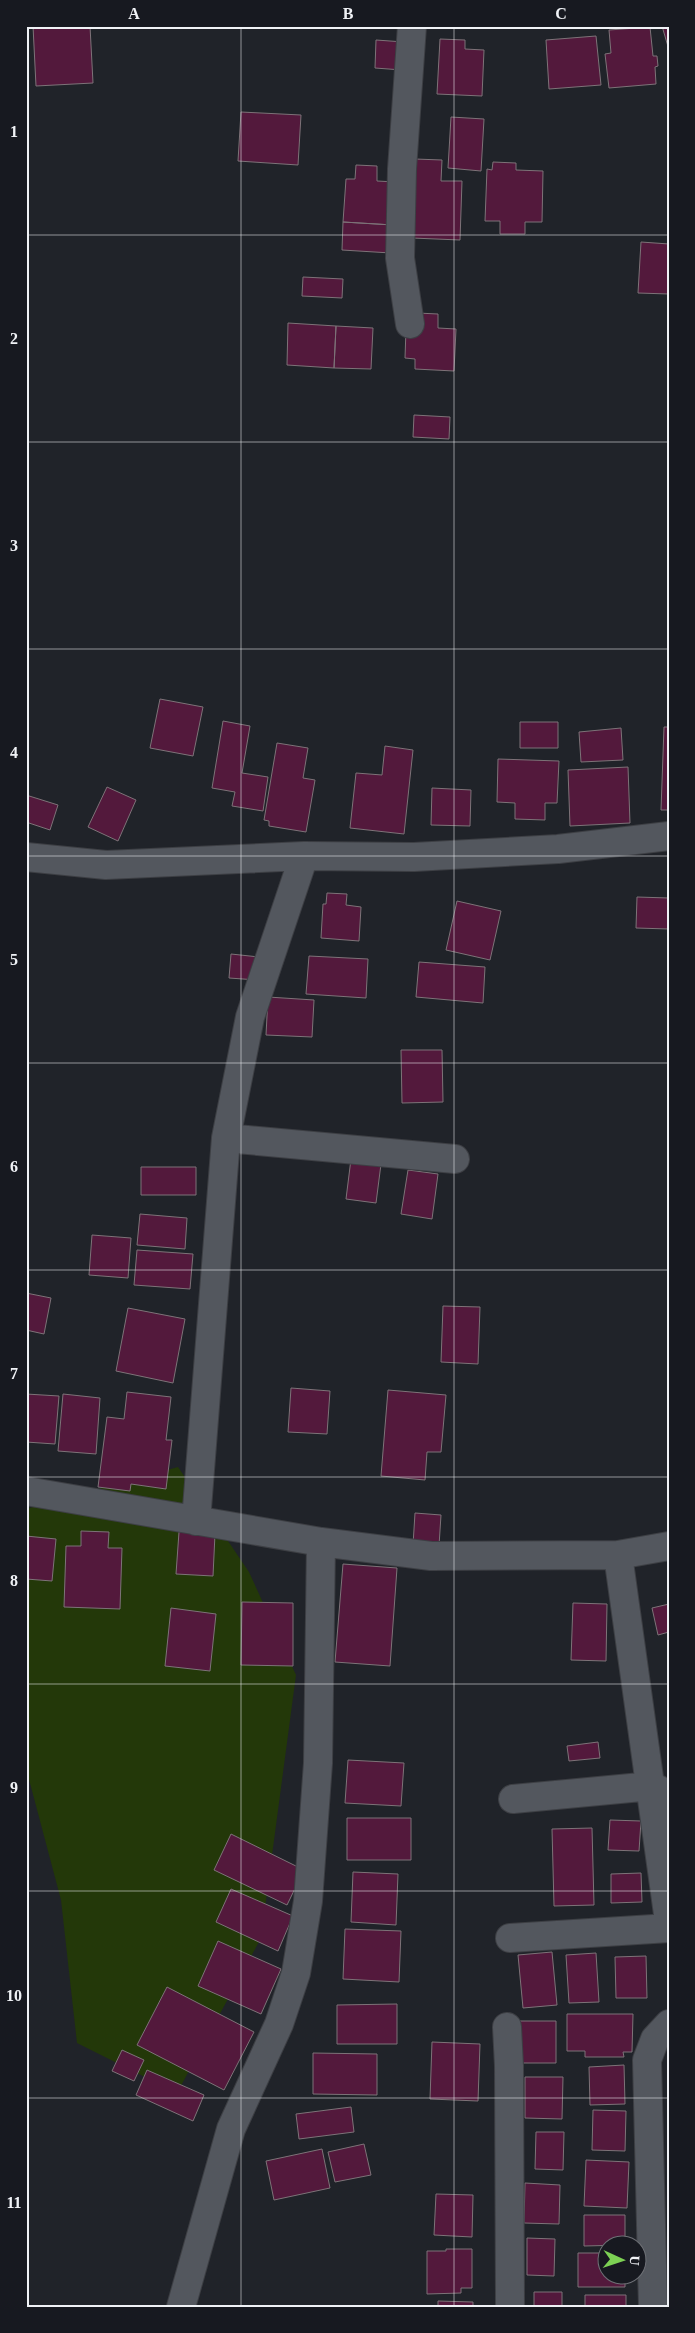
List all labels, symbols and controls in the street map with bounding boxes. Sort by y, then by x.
text: A [128,5,140,22]
text: B [343,5,354,22]
text: C [555,5,567,22]
text: 1 [10,123,18,140]
text: 2 [10,330,18,347]
text: 3 [10,537,18,554]
text: 4 [10,744,18,761]
text: 5 [10,951,18,968]
text: 6 [10,1158,18,1175]
text: 7 [10,1365,18,1382]
text: 8 [10,1572,18,1589]
text: 9 [10,1779,18,1796]
text: 10 [6,1987,22,2004]
text: 11 [6,2194,22,2211]
north arrow [598,2236,648,2286]
text: U [627,2255,642,2266]

